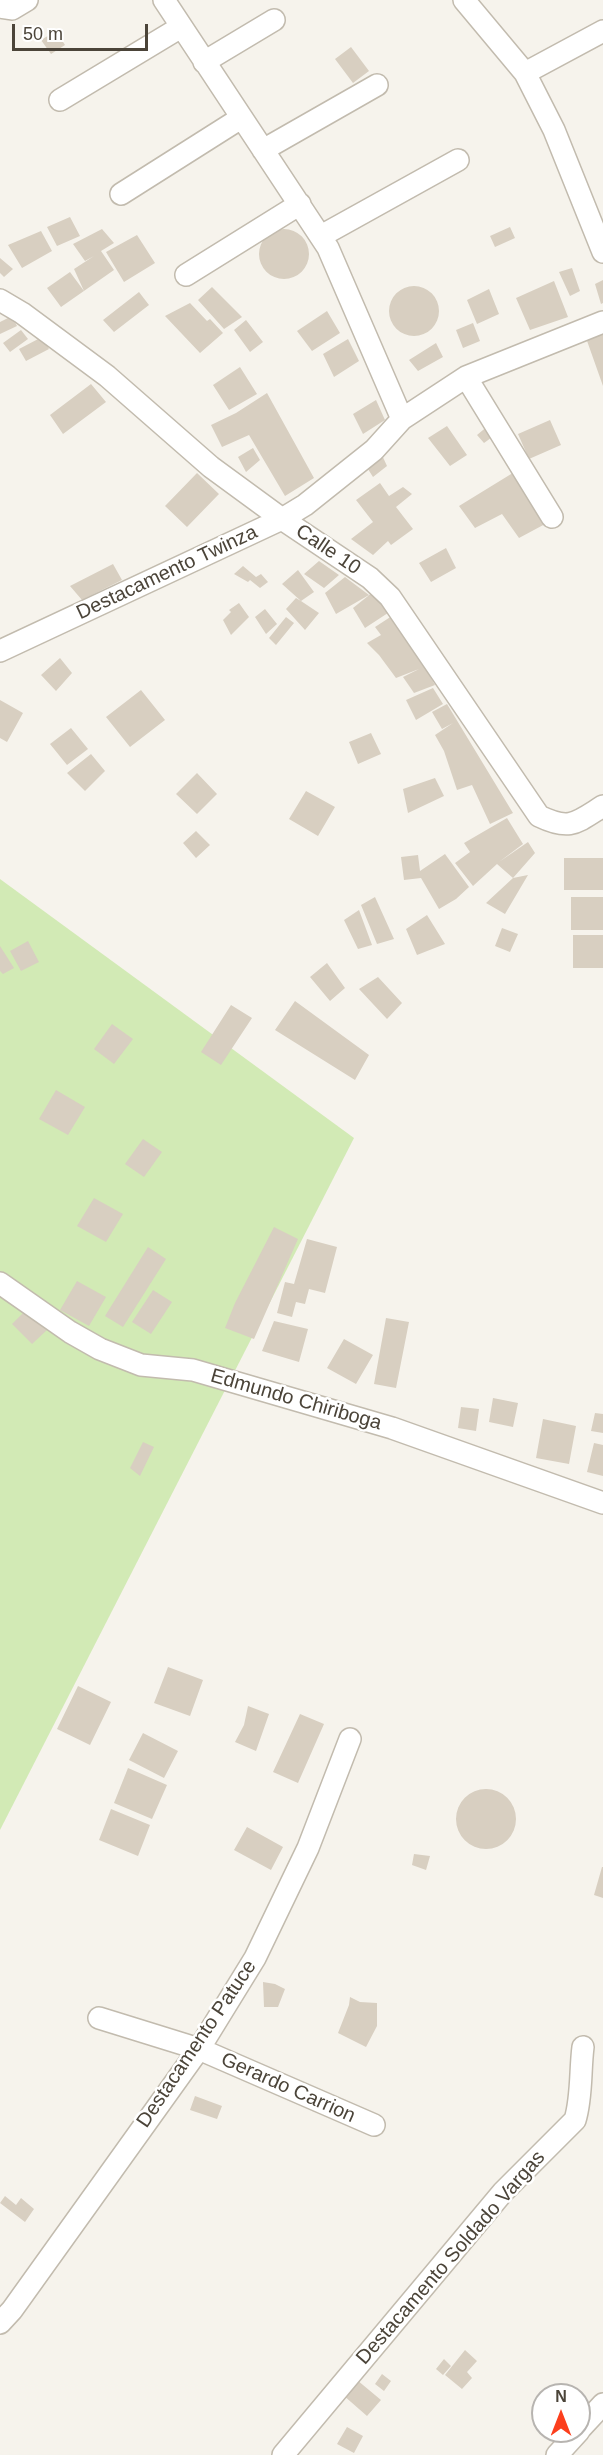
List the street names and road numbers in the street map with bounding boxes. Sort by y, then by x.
street label: Calle 10 [291,520,365,580]
street label: Destacamento Twinza [73,521,261,625]
street label: Edmundo Chiriboga [208,1364,384,1436]
street label: Destacamento Patuce [132,1956,262,2132]
street label: Gerardo Carrion [217,2048,359,2128]
street label: Destacamento Soldado Vargas [352,2146,550,2370]

